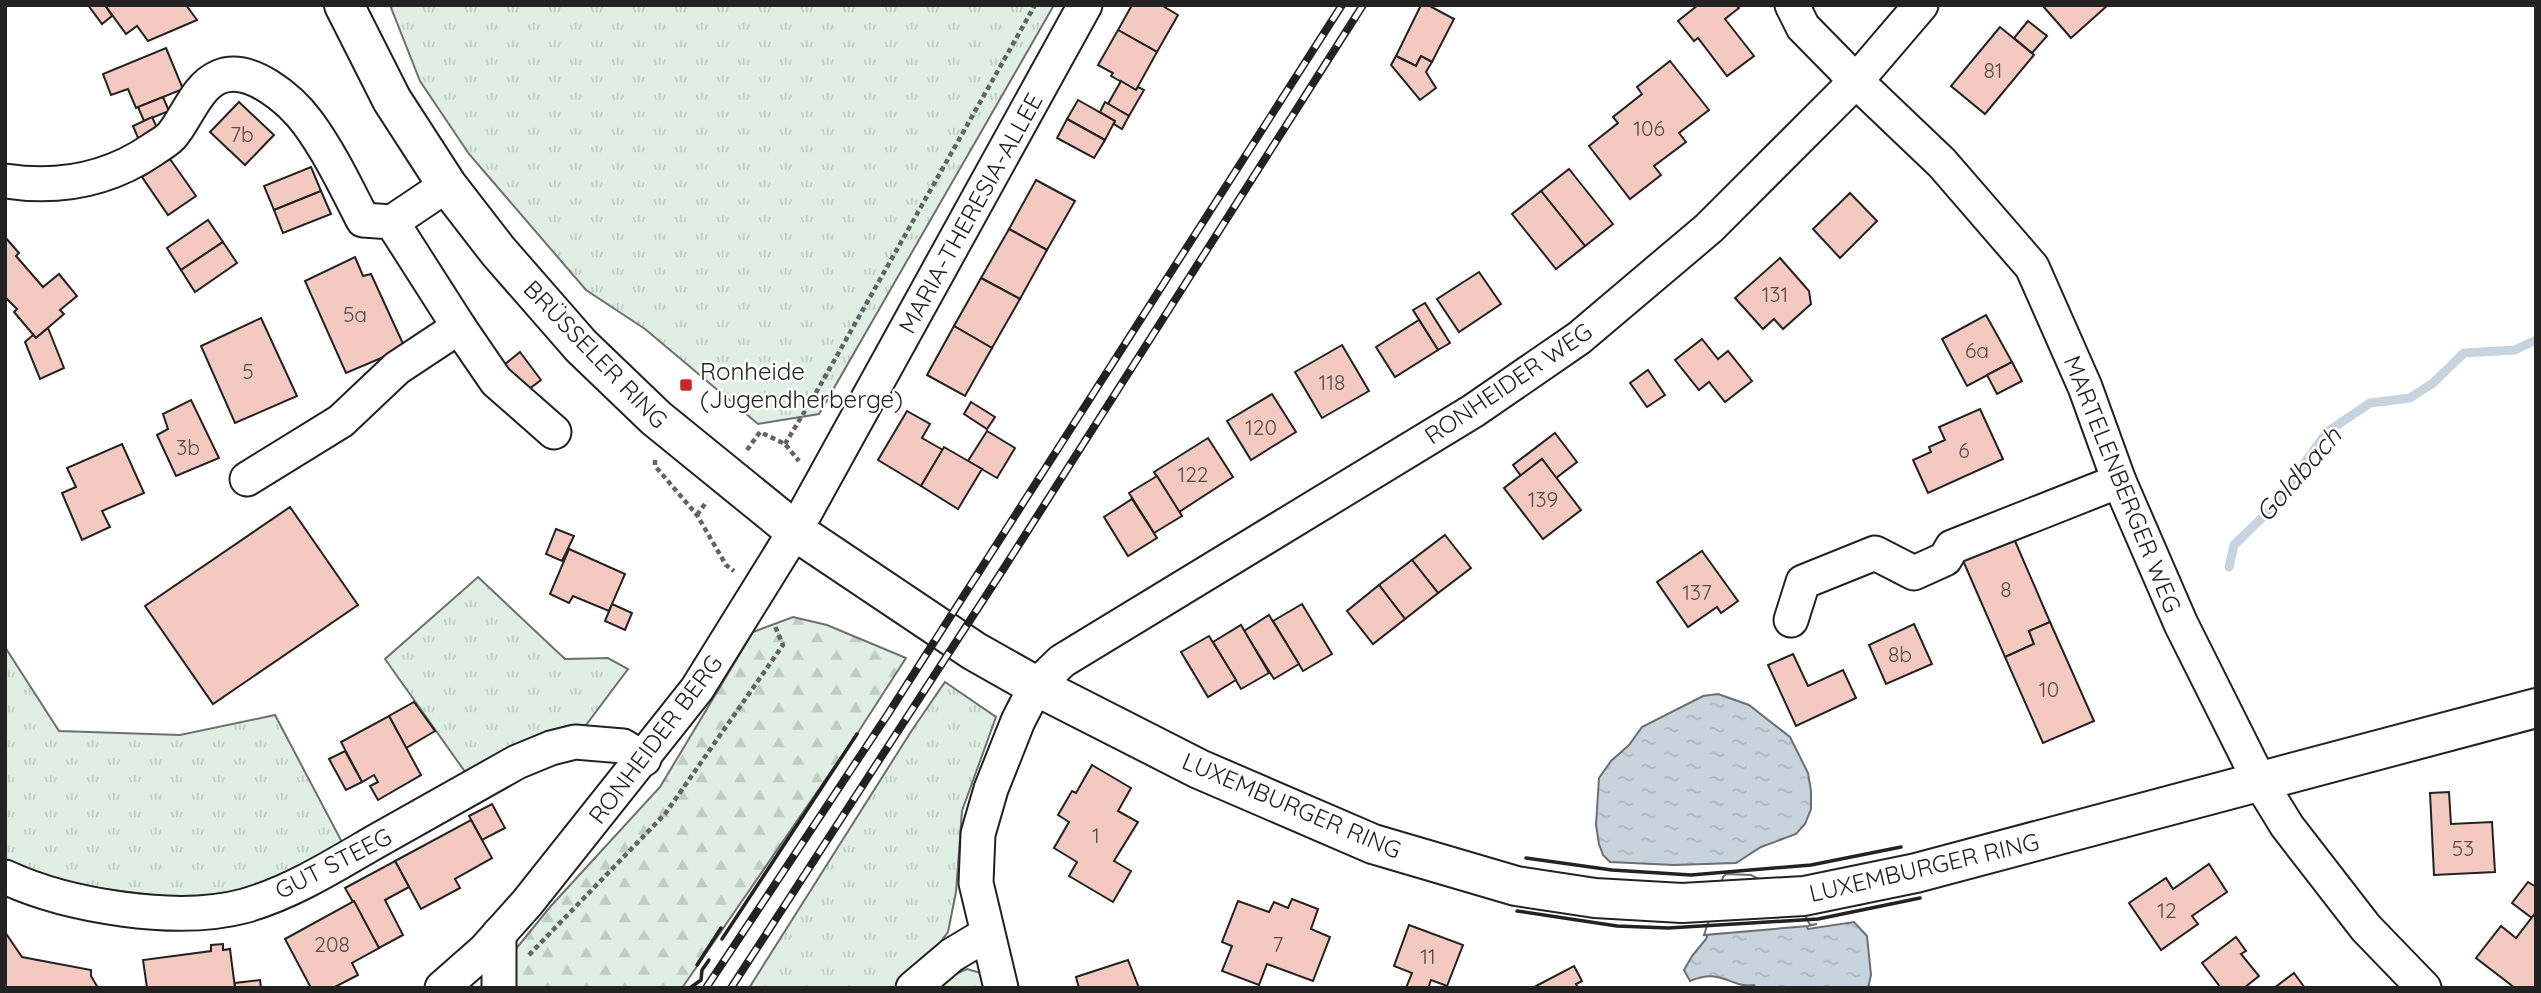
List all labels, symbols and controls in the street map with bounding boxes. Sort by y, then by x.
house number: 81 [1983,57,2003,83]
street label: MARIA-THERESIA-ALLEE [891,88,1049,338]
house number: 106 [1633,115,1665,141]
house number: 7b [230,121,254,147]
street label: BRÜSSELER RING [518,274,674,434]
house number: 131 [1762,281,1788,307]
house number: 5a [343,301,367,327]
street label: RONHEIDER WEG [1419,316,1597,450]
house number: 6a [1965,337,1989,363]
street label: MARTELENBERGER WEG [2058,351,2188,617]
place label: Ronheide (Jugendherberge) [700,356,903,414]
house number: 5 [242,358,254,384]
house number: 118 [1319,369,1345,395]
marker: Ronheide (Jugendherberge) [678,377,694,393]
house number: 120 [1245,414,1277,440]
water label: Goldbach [2248,419,2349,528]
house number: 3b [176,434,200,460]
house number: 6 [1958,437,1970,463]
house number: 122 [1177,461,1209,487]
house number: 139 [1528,486,1558,512]
house number: 8 [2000,576,2012,602]
house number: 137 [1682,579,1712,605]
house number: 8b [1888,641,1912,667]
street label: RONHEIDER BERG [582,649,728,829]
house number: 10 [2039,676,2059,702]
street label: LUXEMBURGER RING [1178,745,1406,865]
street label: GUT STEEG [270,821,396,905]
house number: 1 [1092,822,1100,848]
street label: LUXEMBURGER RING [1806,826,2042,908]
house number: 53 [2452,835,2474,861]
house number: 12 [2157,897,2177,923]
house number: 208 [314,931,350,957]
house number: 7 [1273,931,1284,957]
house number: 11 [1420,943,1436,969]

